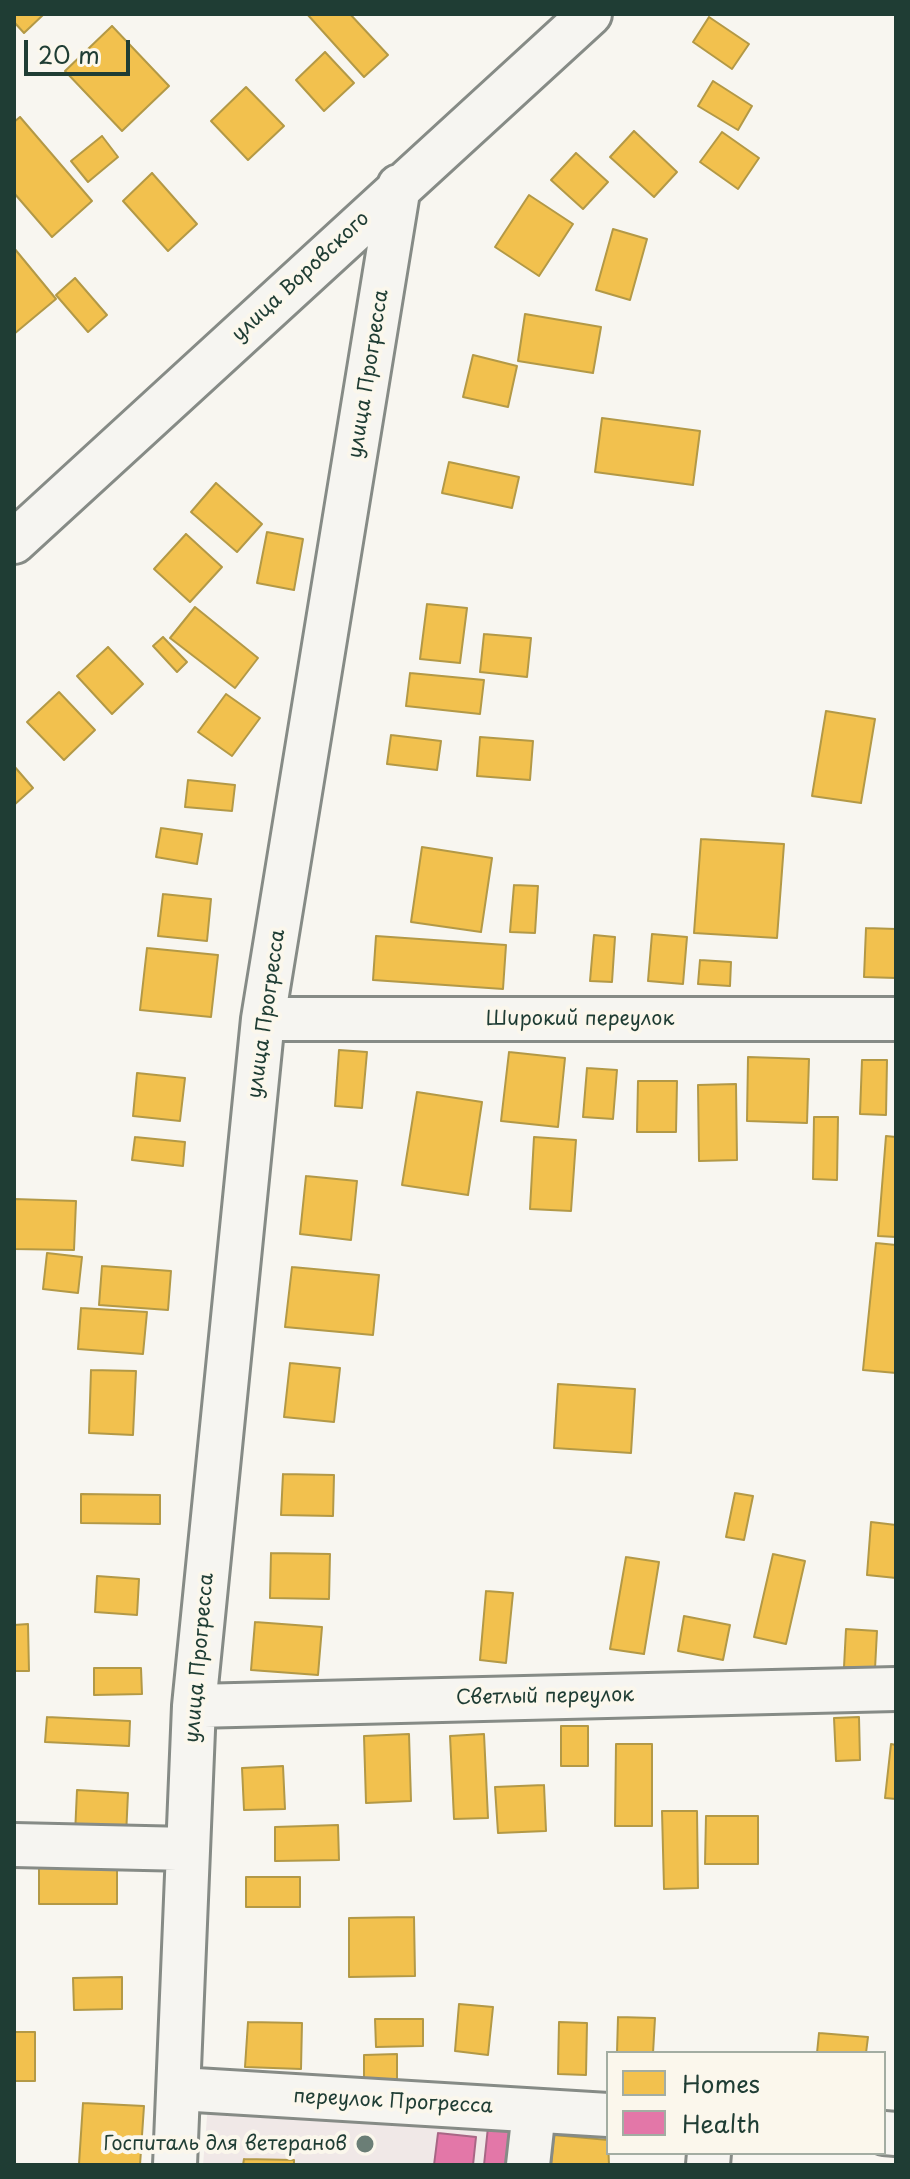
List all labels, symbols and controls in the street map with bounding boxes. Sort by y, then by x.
scale bar [28,24,134,74]
text: 20 m [38,36,100,72]
street label: улица Воровского [227,207,375,347]
street label: улица Прогресса [344,288,394,460]
street label: улица Прогресса [243,928,291,1100]
street label: Широкий переулок [486,1007,674,1031]
street label: улица Прогресса [181,1572,219,1744]
street label: Светлый переулок [456,1683,634,1711]
legend [606,2051,886,2155]
text: Homes [682,2065,760,2101]
street label: переулок Прогресса [293,2085,493,2119]
text: Health [682,2105,760,2141]
place label: Госпиталь для ветеранов [103,2132,347,2156]
marker: Госпиталь для ветеранов [354,2133,376,2155]

